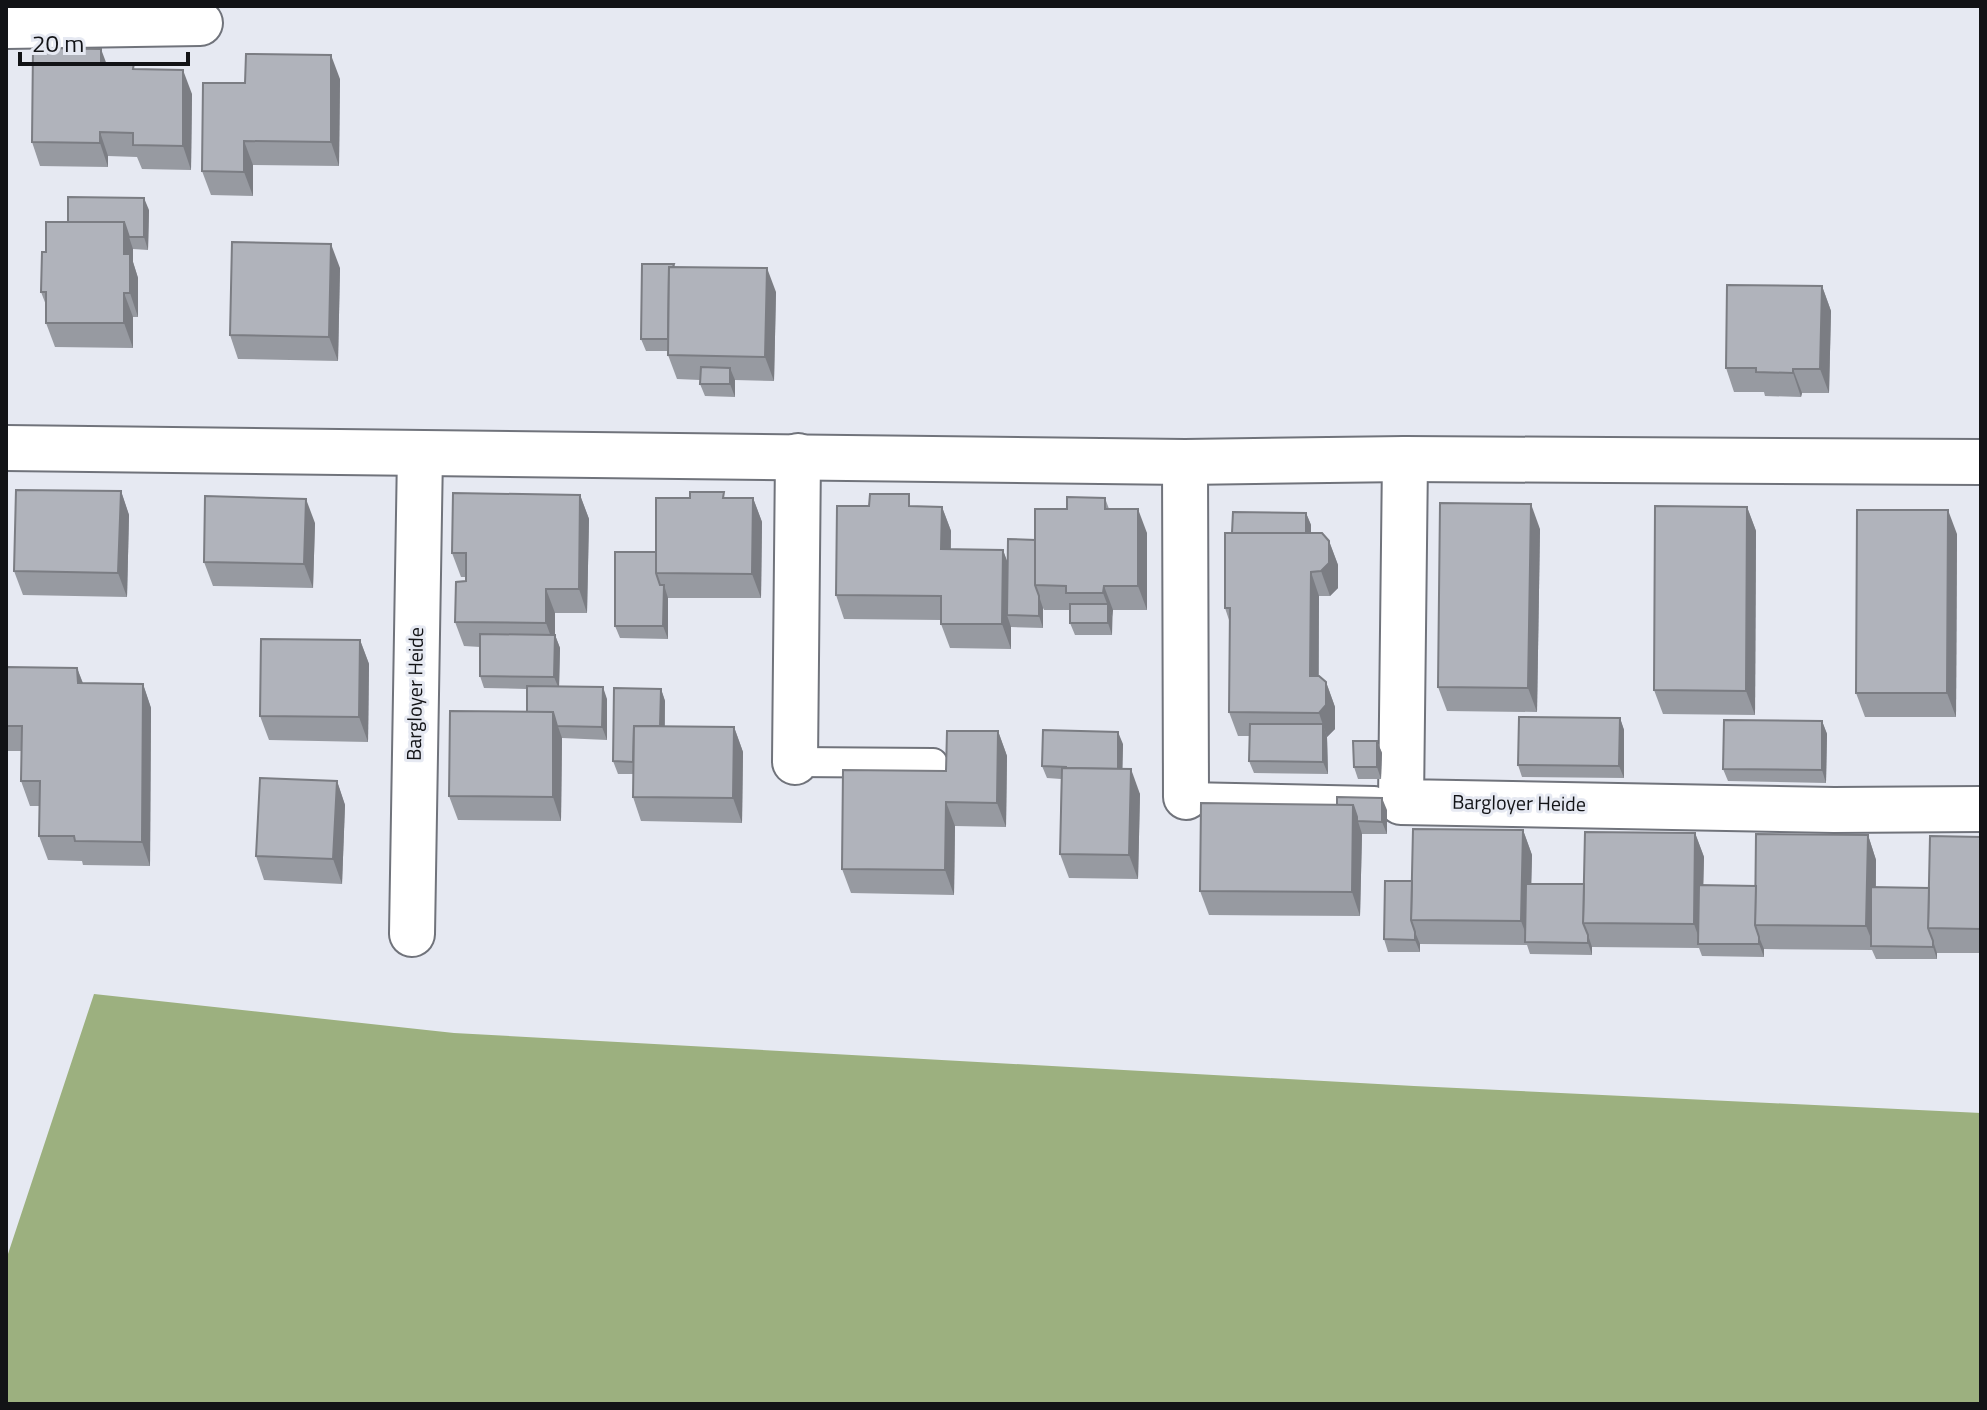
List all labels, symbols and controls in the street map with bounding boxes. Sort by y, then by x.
scale bar [20,16,188,66]
text: 20 m [32,25,84,61]
street label: Bargloyer Heide [398,627,431,761]
street label: Bargloyer Heide [1452,786,1586,819]

